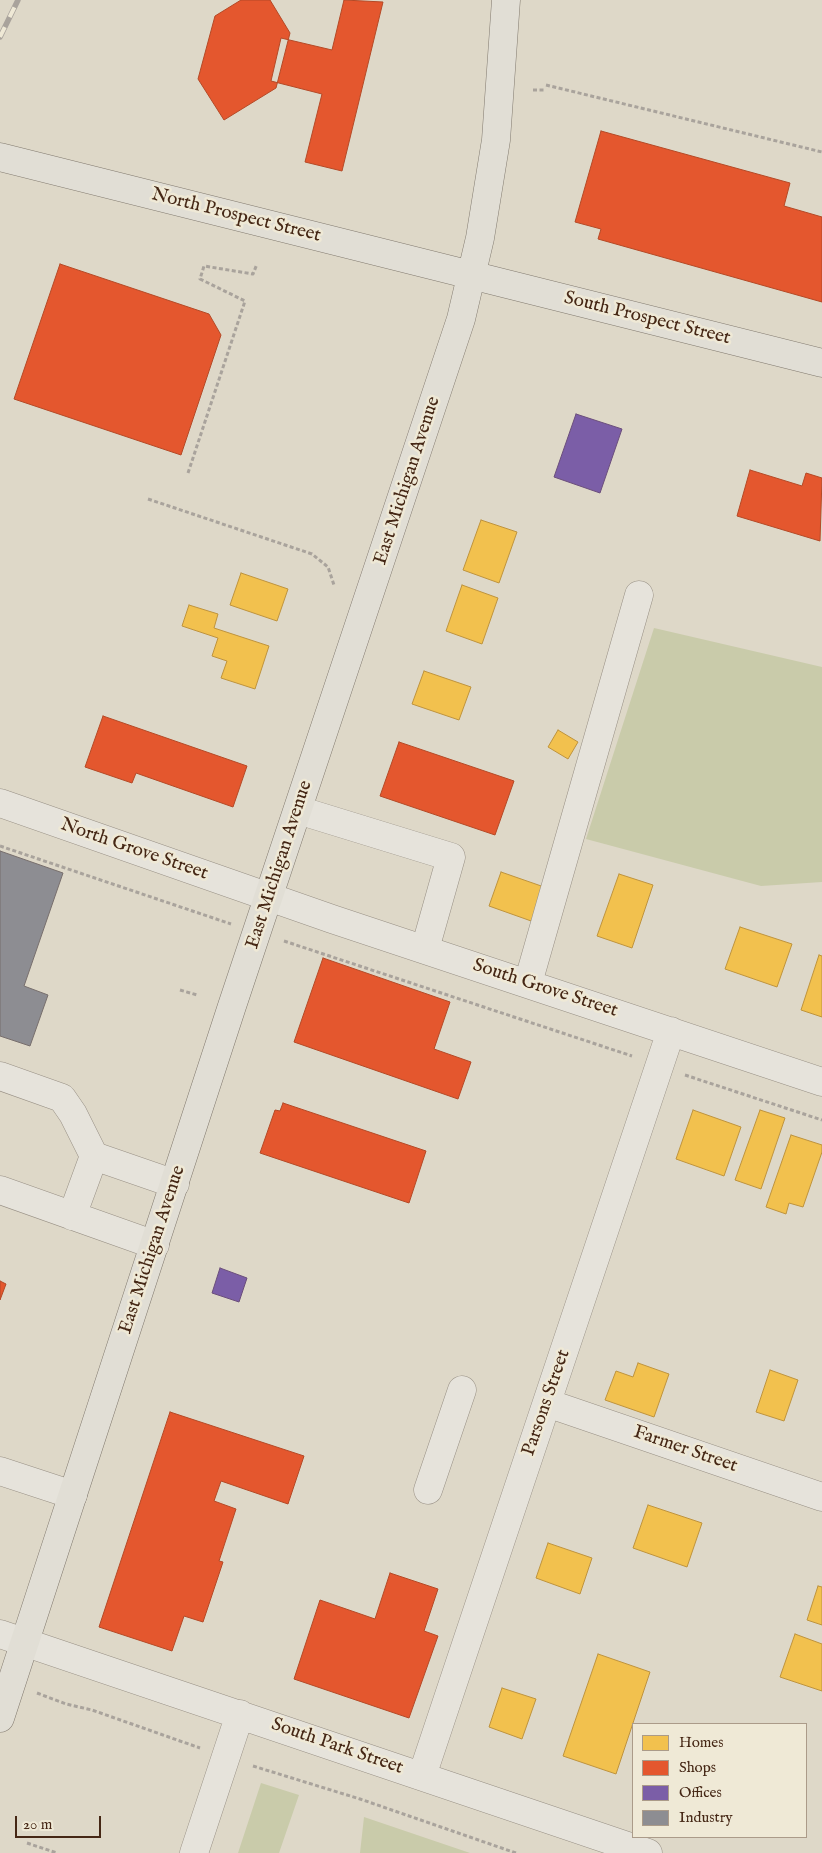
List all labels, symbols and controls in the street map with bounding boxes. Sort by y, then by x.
street label: North Prospect Street [149,184,323,248]
street label: South Prospect Street [562,287,732,351]
street label: East Michigan Avenue [370,394,446,568]
street label: East Michigan Avenue [242,778,318,952]
street label: North Grove Street [57,814,211,886]
street label: South Grove Street [470,955,620,1023]
street label: East Michigan Avenue [115,1163,191,1337]
street label: Parsons Street [518,1347,576,1459]
street label: Farmer Street [630,1422,740,1478]
street label: South Park Street [268,1714,406,1780]
legend [632,1723,807,1838]
text: Homes [679,1733,723,1752]
text: Shops [679,1758,716,1777]
text: Offices [679,1783,722,1802]
scale bar [18,1806,104,1838]
text: Industry [679,1808,733,1827]
text: 20 m [23,1815,52,1834]

